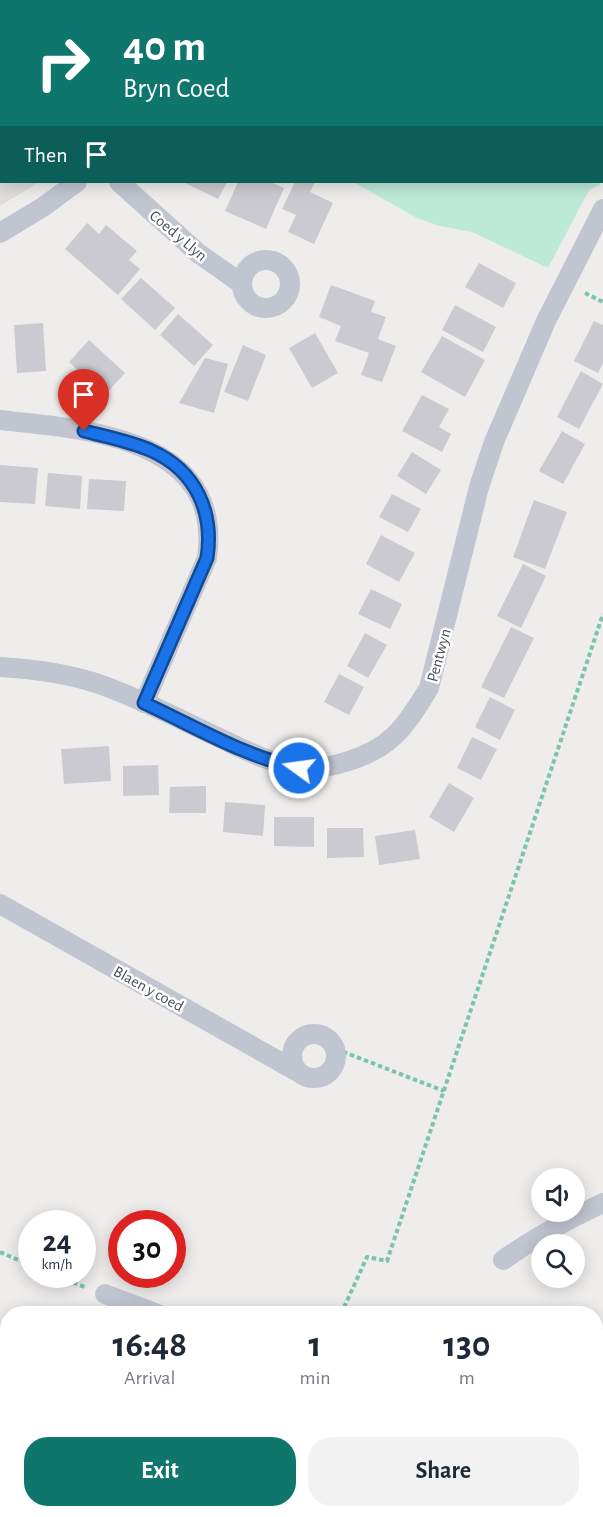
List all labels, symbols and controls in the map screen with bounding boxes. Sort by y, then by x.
icon: right [24,24,102,102]
text: 40 m [123,26,206,68]
text: Bryn Coed [123,75,229,102]
icon: arrive [80,138,113,171]
text: Then [24,144,68,166]
street label: Coed y Llyn [146,207,210,265]
pin [58,369,109,431]
icon: arrive [67,378,100,411]
street label: Pentwyn [424,627,455,684]
position arrow [267,736,331,800]
street label: Blaen y coed [110,963,186,1015]
map controls [531,1168,585,1288]
button: sound [531,1168,585,1222]
speed limit sign: 30 [108,1210,186,1288]
text: 24 [42,1227,72,1257]
button: search [531,1234,585,1288]
text: km/h [42,1257,72,1272]
text: 16:48 [113,1327,187,1363]
text: 1 [309,1327,322,1363]
text: 130 [443,1327,490,1363]
text: Arrival [124,1368,175,1388]
text: min [300,1368,331,1388]
text: m [459,1368,475,1388]
button: Exit [24,1437,296,1506]
button: Share [308,1437,579,1506]

